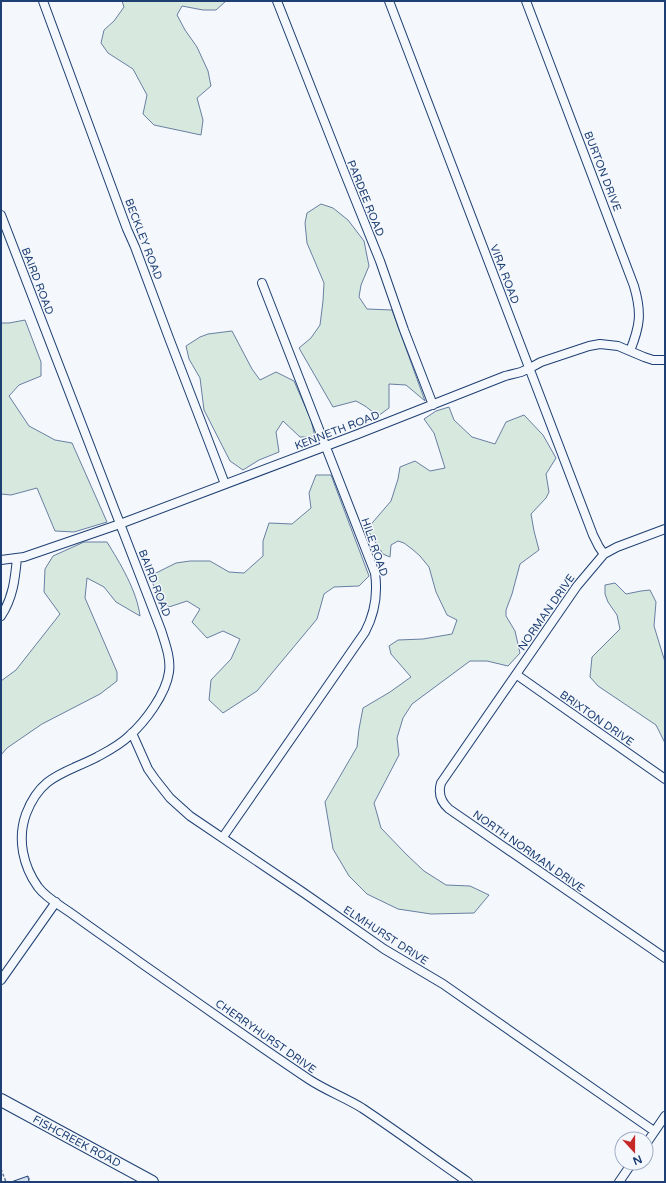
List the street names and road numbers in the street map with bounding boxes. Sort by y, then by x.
street label: BURTON DRIVE [581,129,624,213]
street label: PARDEE ROAD [344,158,387,238]
street label: BECKLEY ROAD [122,197,165,282]
street label: VIRA ROAD [487,243,522,306]
street label: BAIRD ROAD [19,246,56,317]
street label: KENNETH ROAD [293,408,382,453]
street label: HILE ROAD [358,516,391,578]
street label: BAIRD ROAD [136,548,173,619]
street label: NORMAN DRIVE [515,572,578,653]
street label: BRIXTON DRIVE [557,688,636,749]
street label: NORTH NORMAN DRIVE [470,808,587,895]
street label: ELMHURST DRIVE [341,903,430,968]
street label: CHERRYHURST DRIVE [213,997,319,1076]
street label: FISHCREEK ROAD [31,1113,123,1170]

